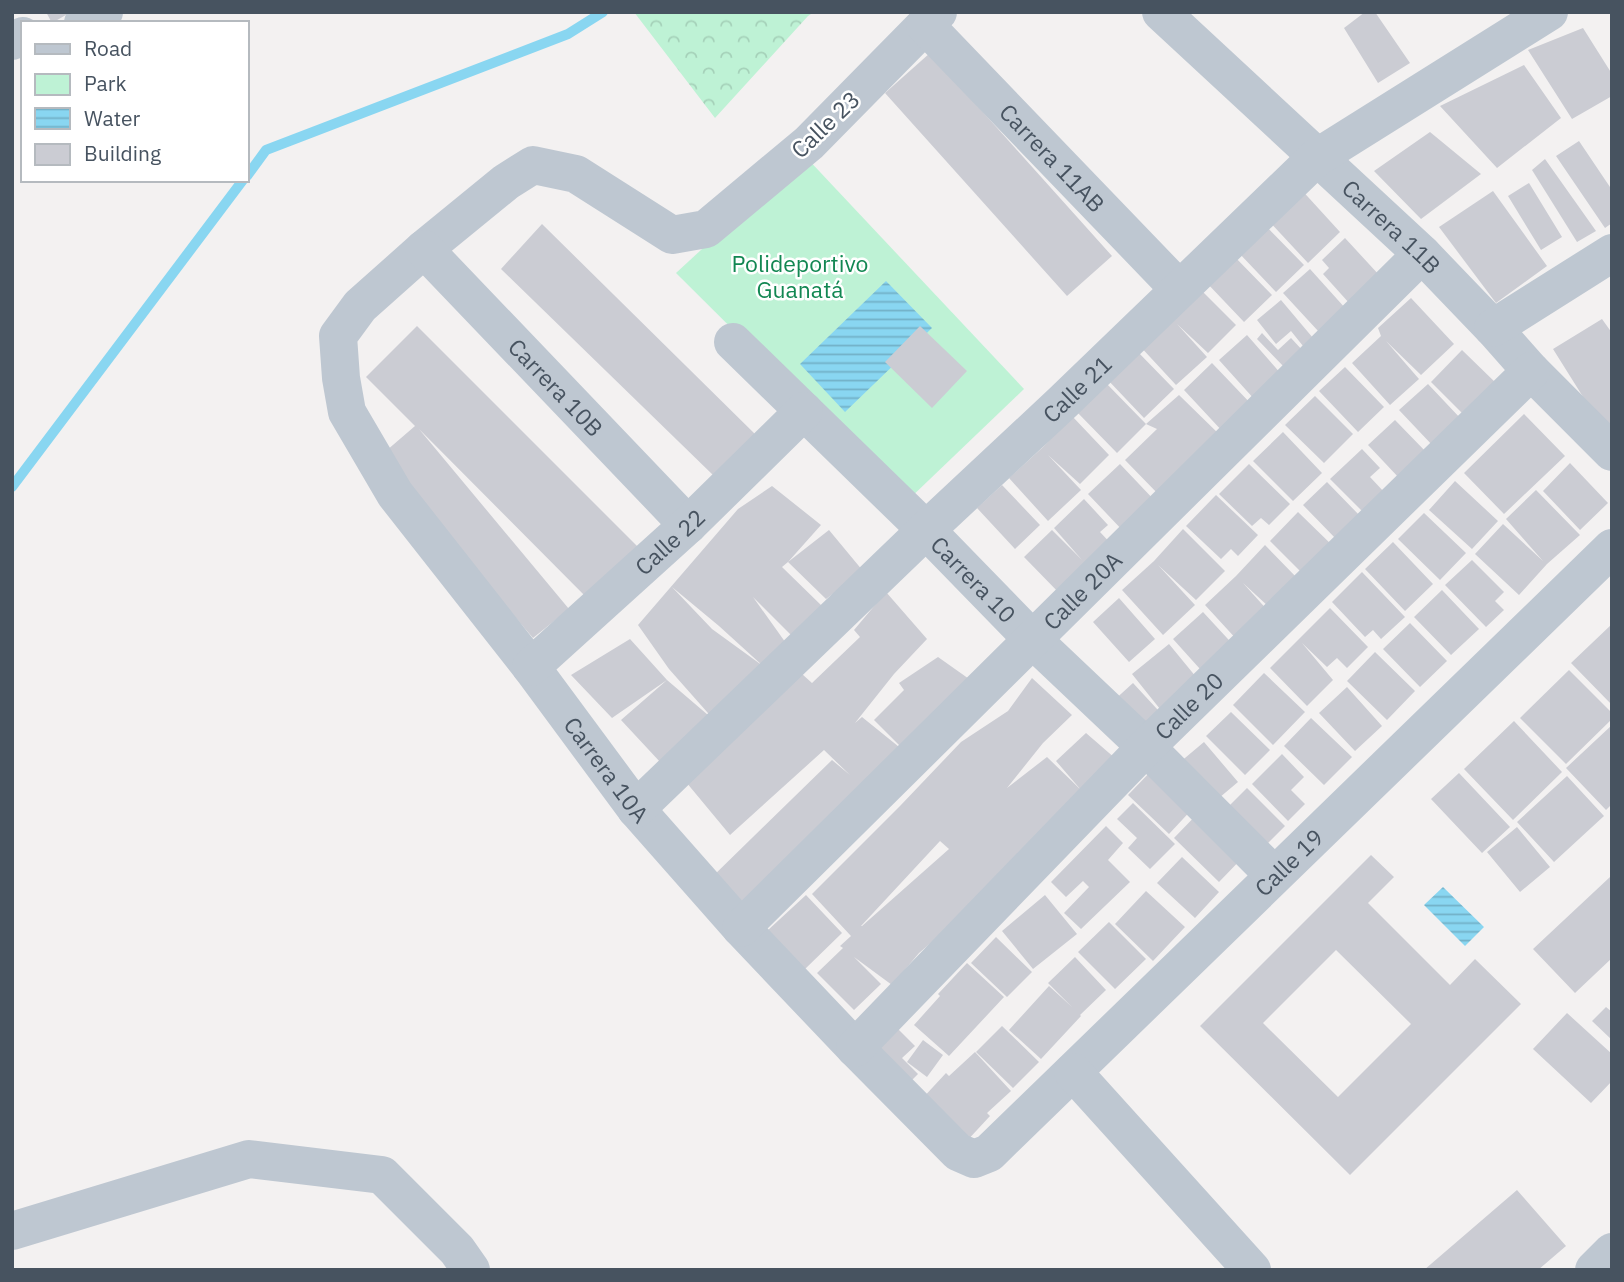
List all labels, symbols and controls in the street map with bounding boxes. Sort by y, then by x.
legend [21,21,248,182]
text: Road [84,34,132,62]
text: Park [84,69,127,97]
street label: Calle 23 [784,84,866,164]
street label: Carrera 11AB [993,97,1112,218]
text: Water [84,104,141,132]
text: Building [84,139,161,167]
street label: Carrera 11B [1336,173,1448,280]
park label: Polideportivo Guanatá [732,248,868,304]
street label: Carrera 10B [502,332,610,442]
street label: Calle 21 [1036,349,1118,429]
street label: Calle 22 [628,502,711,581]
street label: Carrera 10 [925,529,1023,629]
street label: Calle 20A [1036,545,1128,636]
street label: Calle 20 [1148,665,1229,746]
street label: Carrera 10A [558,710,656,829]
street label: Calle 19 [1248,822,1329,902]

